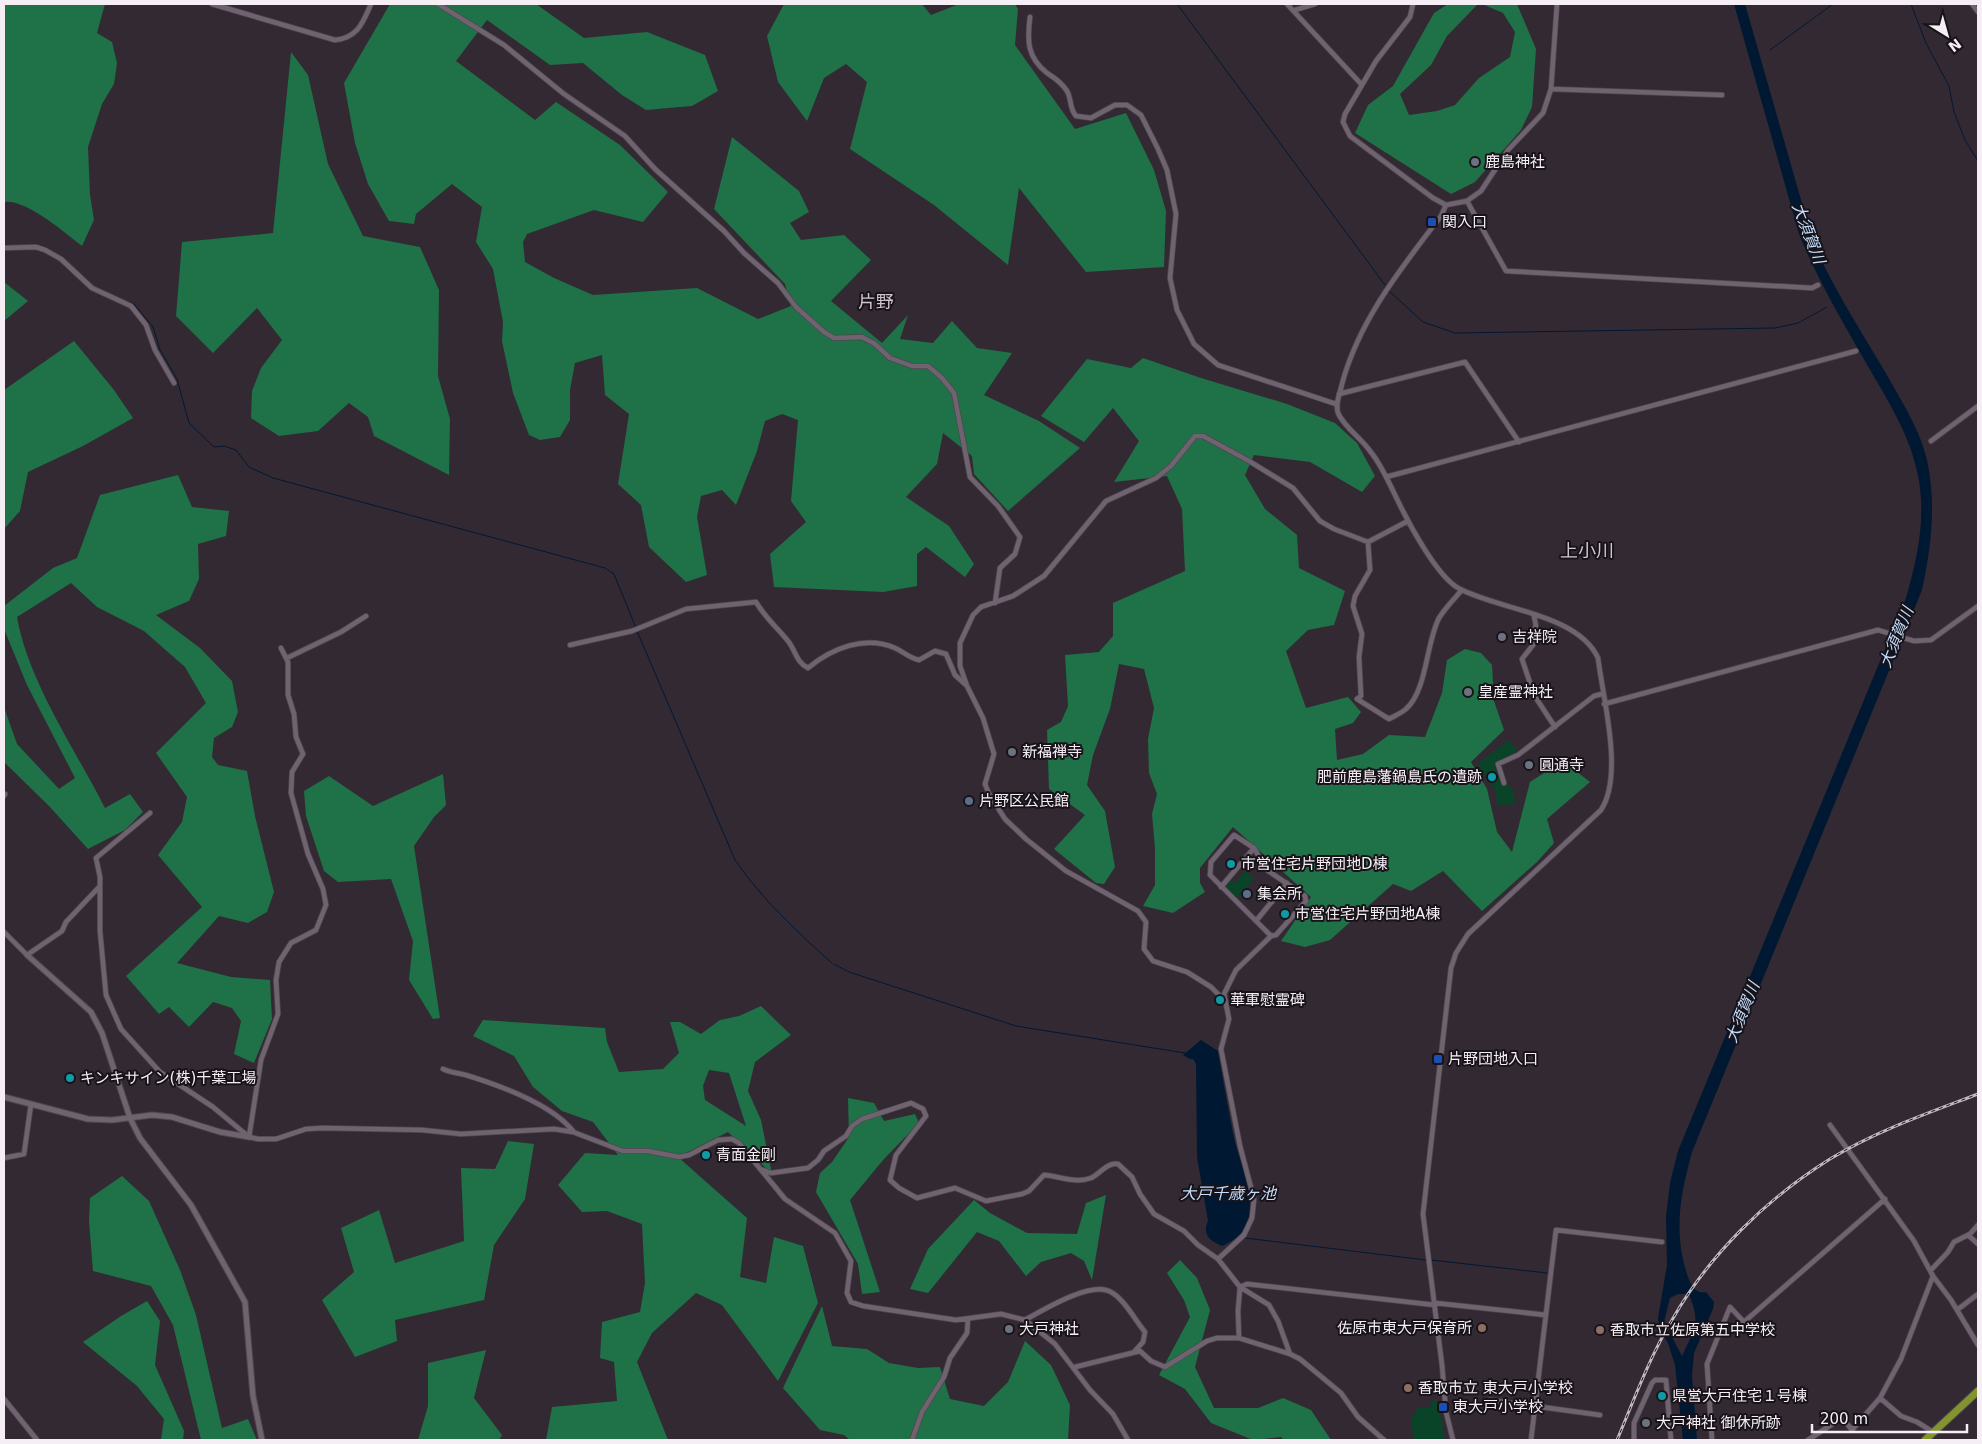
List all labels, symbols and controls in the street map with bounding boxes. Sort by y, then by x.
north arrow [1922,10,1972,60]
text: N [1945,35,1964,55]
place label: 鹿島神社 [1485,153,1545,171]
marker: 鹿島神社 [1469,156,1481,168]
water label: 大須賀川 [1788,200,1830,268]
place label: 関入口 [1442,213,1487,231]
marker: 関入口 [1426,216,1438,228]
district label: 片野 [858,291,894,312]
district label: 上小川 [1560,540,1614,561]
water label: 大須賀川 [1876,602,1918,670]
place label: 吉祥院 [1512,628,1557,646]
marker: 吉祥院 [1496,631,1508,643]
place label: 皇産霊神社 [1478,683,1553,701]
marker: 皇産霊神社 [1462,686,1474,698]
place label: 新福禅寺 [1022,743,1082,761]
marker: 新福禅寺 [1006,746,1018,758]
place label: 圓通寺 [1539,756,1584,774]
marker: 圓通寺 [1523,759,1535,771]
place label: 肥前鹿島藩鍋島氏の遺跡 [1317,768,1482,786]
marker: 肥前鹿島藩鍋島氏の遺跡 [1486,771,1498,783]
place label: 片野区公民館 [979,792,1069,810]
marker: 片野区公民館 [963,795,975,807]
place label: 市営住宅片野団地D棟 [1241,855,1388,873]
marker: 市営住宅片野団地D棟 [1225,858,1237,870]
place label: 集会所 [1257,885,1302,903]
marker: 集会所 [1241,888,1253,900]
place label: 市営住宅片野団地A棟 [1295,905,1440,923]
marker: 市営住宅片野団地A棟 [1279,908,1291,920]
water label: 大須賀川 [1722,977,1764,1045]
place label: 華軍慰霊碑 [1230,991,1305,1009]
marker: 華軍慰霊碑 [1214,994,1226,1006]
place label: 片野団地入口 [1448,1050,1538,1068]
marker: 片野団地入口 [1432,1053,1444,1065]
place label: キンキサイン(株)千葉工場 [80,1069,256,1087]
marker: キンキサイン(株)千葉工場 [64,1072,76,1084]
place label: 青面金剛 [716,1146,776,1164]
marker: 青面金剛 [700,1149,712,1161]
water label: 大戸千歳ヶ池 [1180,1184,1278,1203]
place label: 佐原市東大戸保育所 [1337,1319,1472,1337]
place label: 大戸神社 [1019,1320,1079,1338]
place label: 香取市立佐原第五中学校 [1610,1321,1775,1339]
marker: 佐原市東大戸保育所 [1476,1322,1488,1334]
marker: 大戸神社 [1003,1323,1015,1335]
marker: 香取市立佐原第五中学校 [1594,1324,1606,1336]
place label: 香取市立 東大戸小学校 [1418,1379,1573,1397]
marker: 香取市立 東大戸小学校 [1402,1382,1414,1394]
place label: 県営大戸住宅１号棟 [1672,1387,1807,1405]
marker: 県営大戸住宅１号棟 [1656,1390,1668,1402]
place label: 東大戸小学校 [1453,1398,1543,1416]
marker: 東大戸小学校 [1437,1401,1449,1413]
scale bar [1812,1402,1967,1434]
text: 200 m [1820,1410,1868,1428]
place label: 大戸神社 御休所跡 [1656,1414,1781,1432]
marker: 大戸神社 御休所跡 [1640,1417,1652,1429]

